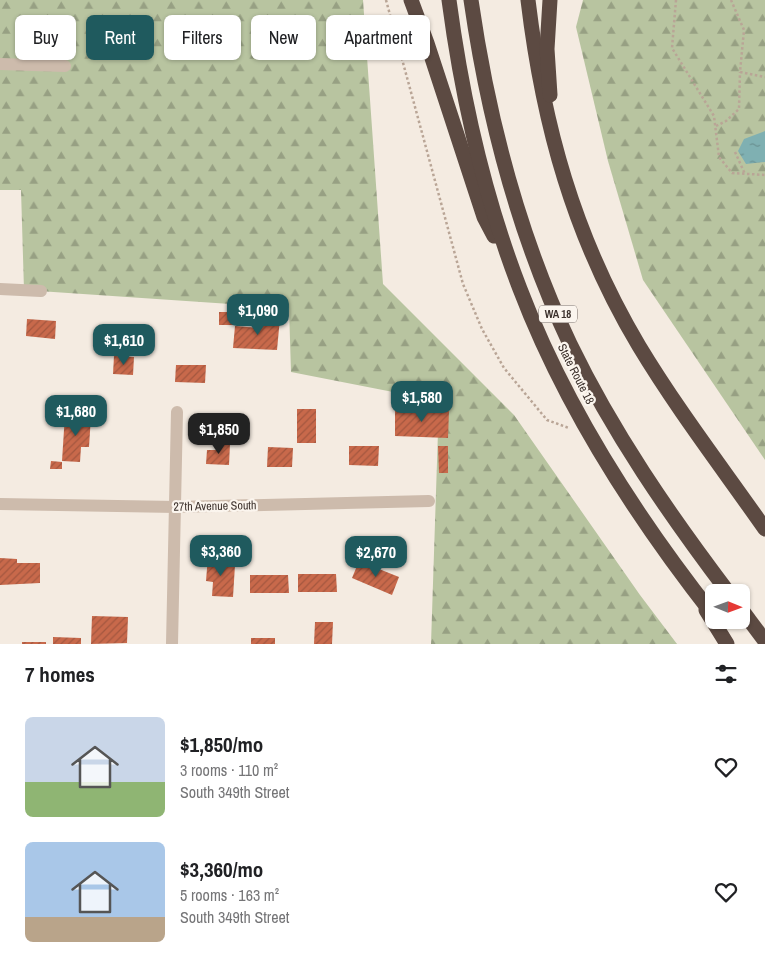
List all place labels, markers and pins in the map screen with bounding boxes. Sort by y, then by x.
pin: $1,090 [217,294,299,336]
pin: $1,610 [83,324,165,366]
pin: $1,580 [381,380,463,423]
pin: $1,680 [35,394,117,437]
pin: $1,850 [178,412,260,455]
pin: $3,360 [180,534,262,577]
pin: $2,670 [335,536,417,578]

